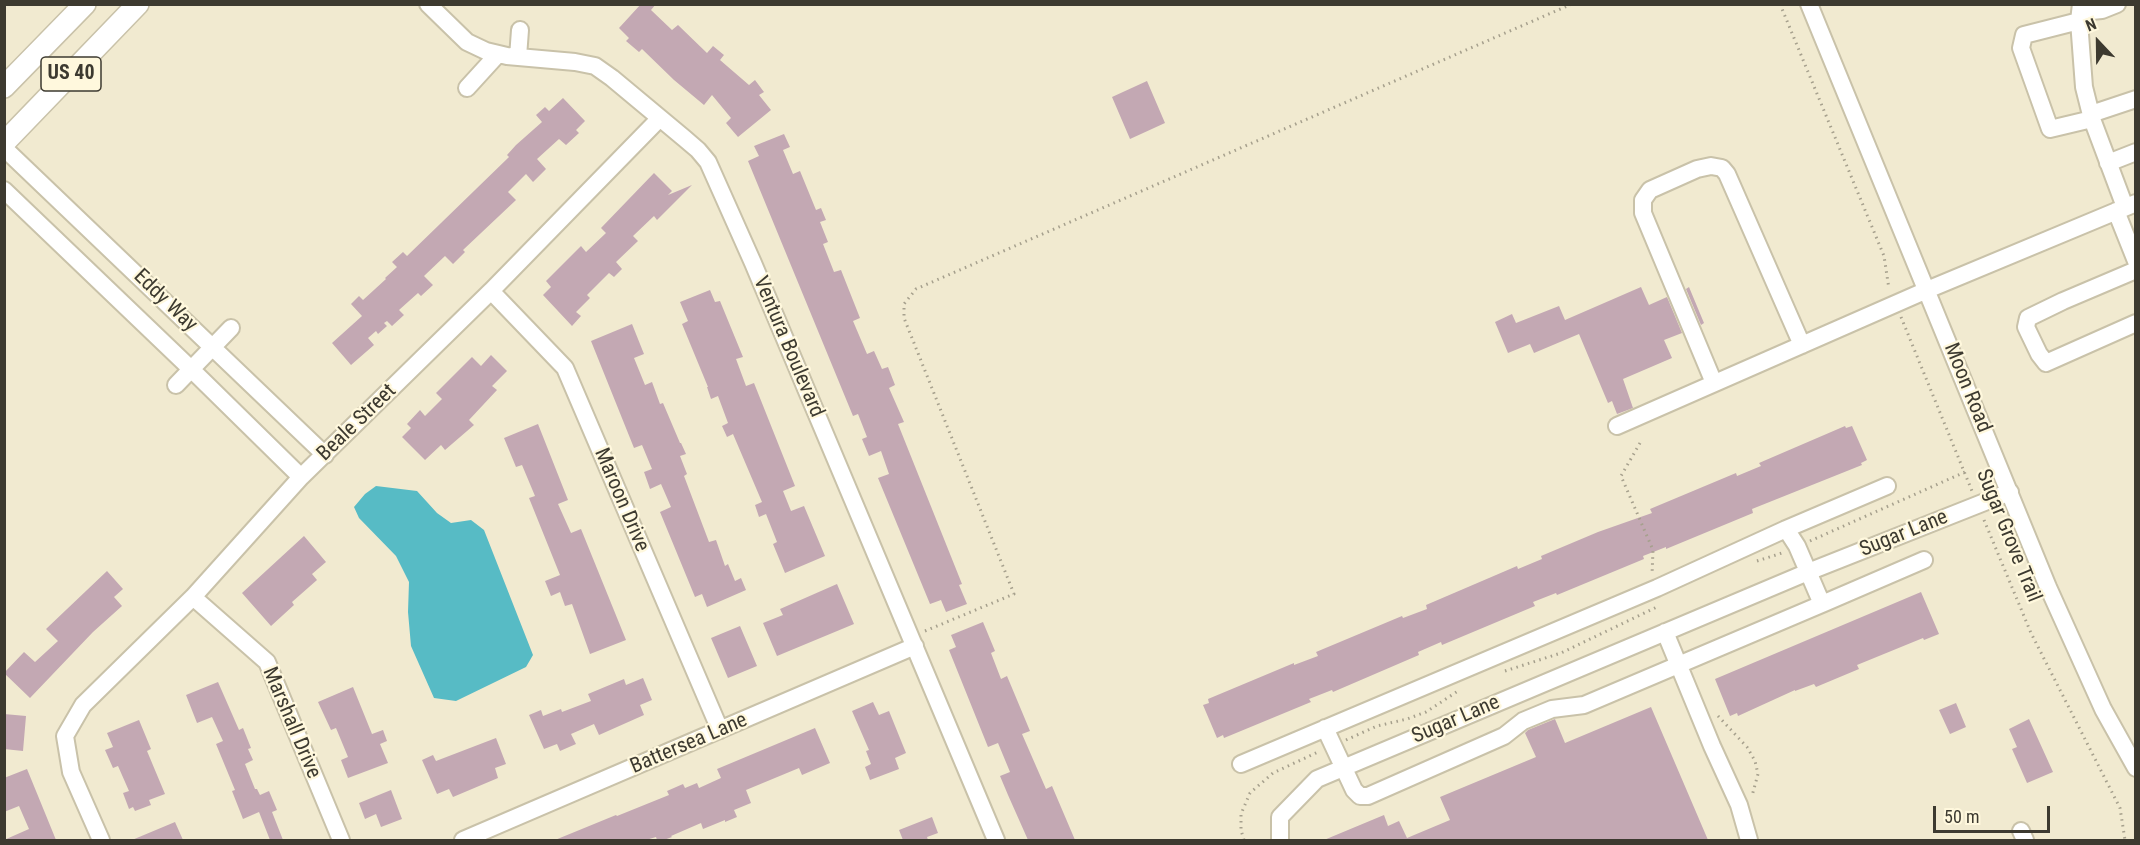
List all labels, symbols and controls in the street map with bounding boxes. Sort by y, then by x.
north arrow [2068,12,2128,72]
text: N [2083,14,2099,35]
road number: US 40 [41,57,101,91]
street label: Eddy Way [128,265,202,337]
street label: Ventura Boulevard [747,273,829,421]
street label: Moon Road [1938,340,1996,436]
street label: Beale Street [312,379,402,467]
street label: Maroon Drive [588,444,654,556]
street label: Sugar Grove Trail [1970,466,2046,606]
street label: Sugar Lane [1856,505,1952,563]
street label: Marshall Drive [256,664,326,782]
street label: Sugar Lane [1408,690,1504,750]
street label: Battersea Lane [627,708,751,780]
scale bar [1936,794,2053,832]
text: 50 m [1944,806,1979,827]

